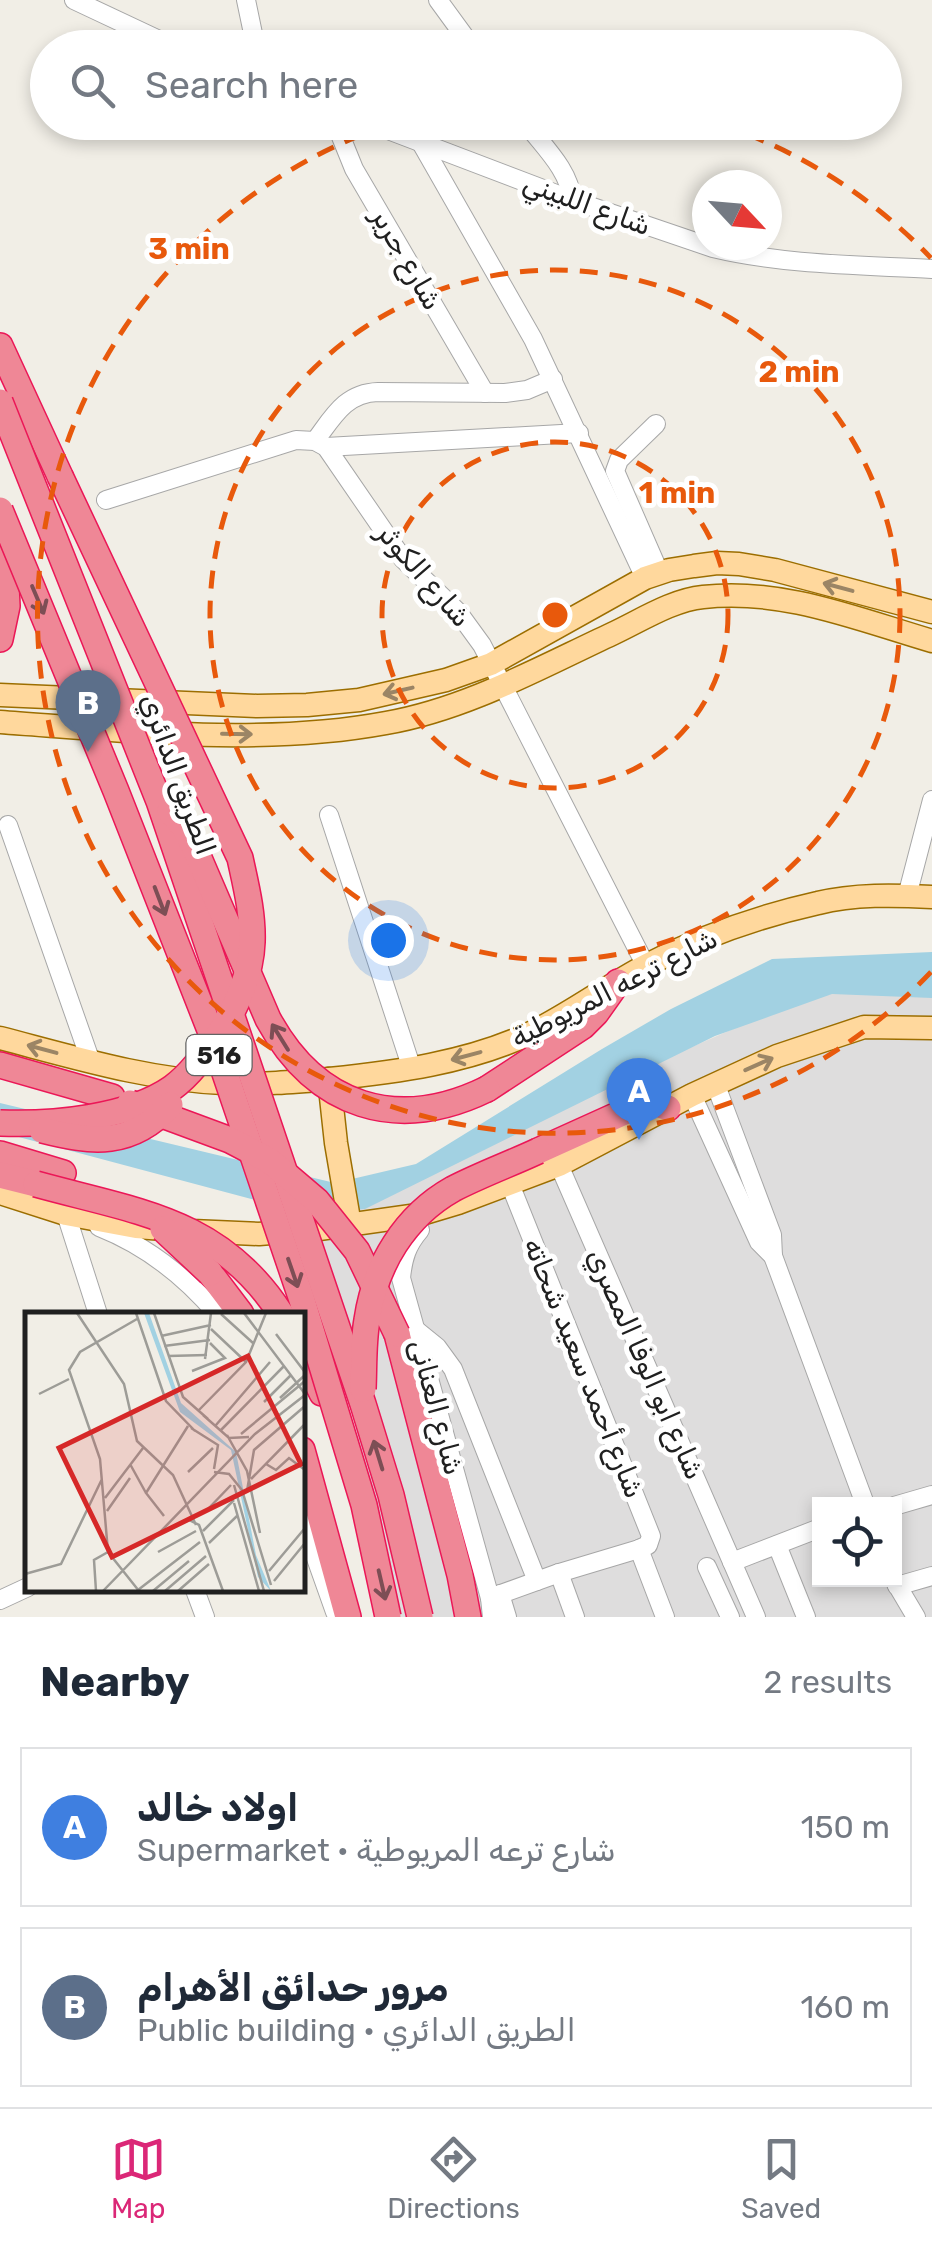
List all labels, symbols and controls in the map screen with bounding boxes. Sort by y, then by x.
search box [30,30,902,140]
icon: search [65,58,120,113]
text: Search here [145,62,358,108]
street label: شارع اللبيني [517,166,655,247]
north arrow [692,170,782,260]
street label: شارع جرير [361,200,449,317]
text: 3 min [148,231,230,267]
text: 2 min [758,354,840,390]
text: 1 min [639,475,715,511]
street label: شارع الكوثر [366,515,478,636]
one-way arrow [823,576,854,595]
one-way arrow [30,584,48,615]
centre of rings [537,597,573,633]
pin: B [56,670,120,752]
one-way arrow [383,683,415,701]
street label: الطريق الدائري [131,689,222,860]
one-way arrow [221,725,253,744]
one-way arrow [152,885,170,916]
your location [363,915,414,966]
street label: شارع ترعه المريوطية [505,922,724,1057]
one-way arrow [270,1024,290,1052]
road number: 516 [186,1035,252,1075]
one-way arrow [27,1039,58,1058]
one-way arrow [451,1048,482,1067]
one-way arrow [743,1054,774,1072]
pin: A [606,1058,672,1140]
street label: شارع أحمد سعيد شحاته [514,1233,651,1504]
street label: شارع ابو الوفا المصري [577,1243,712,1486]
one-way arrow [285,1256,303,1287]
inset map [25,1312,305,1592]
street label: شارع العنانى [400,1336,471,1479]
one-way arrow [368,1440,386,1471]
map controls [812,1497,902,1587]
button: locate [812,1497,902,1587]
one-way arrow [374,1568,392,1600]
text: Nearby [40,1657,190,1707]
text: 2 results [763,1663,892,1701]
text: اولاد خالد [137,1785,299,1831]
text: A [63,1808,86,1846]
text: 150 m [801,1808,890,1846]
text: Supermarket · شارع ترعه المريوطية [137,1831,616,1869]
text: مرور حدائق الأهرام [137,1965,449,2011]
text: B [63,1988,86,2026]
text: 160 m [800,1988,890,2026]
text: Public building · الطريق الدائري [137,2011,576,2049]
tab: Map [111,2132,166,2225]
tab: Directions [387,2132,520,2225]
tab: Saved [741,2132,821,2225]

